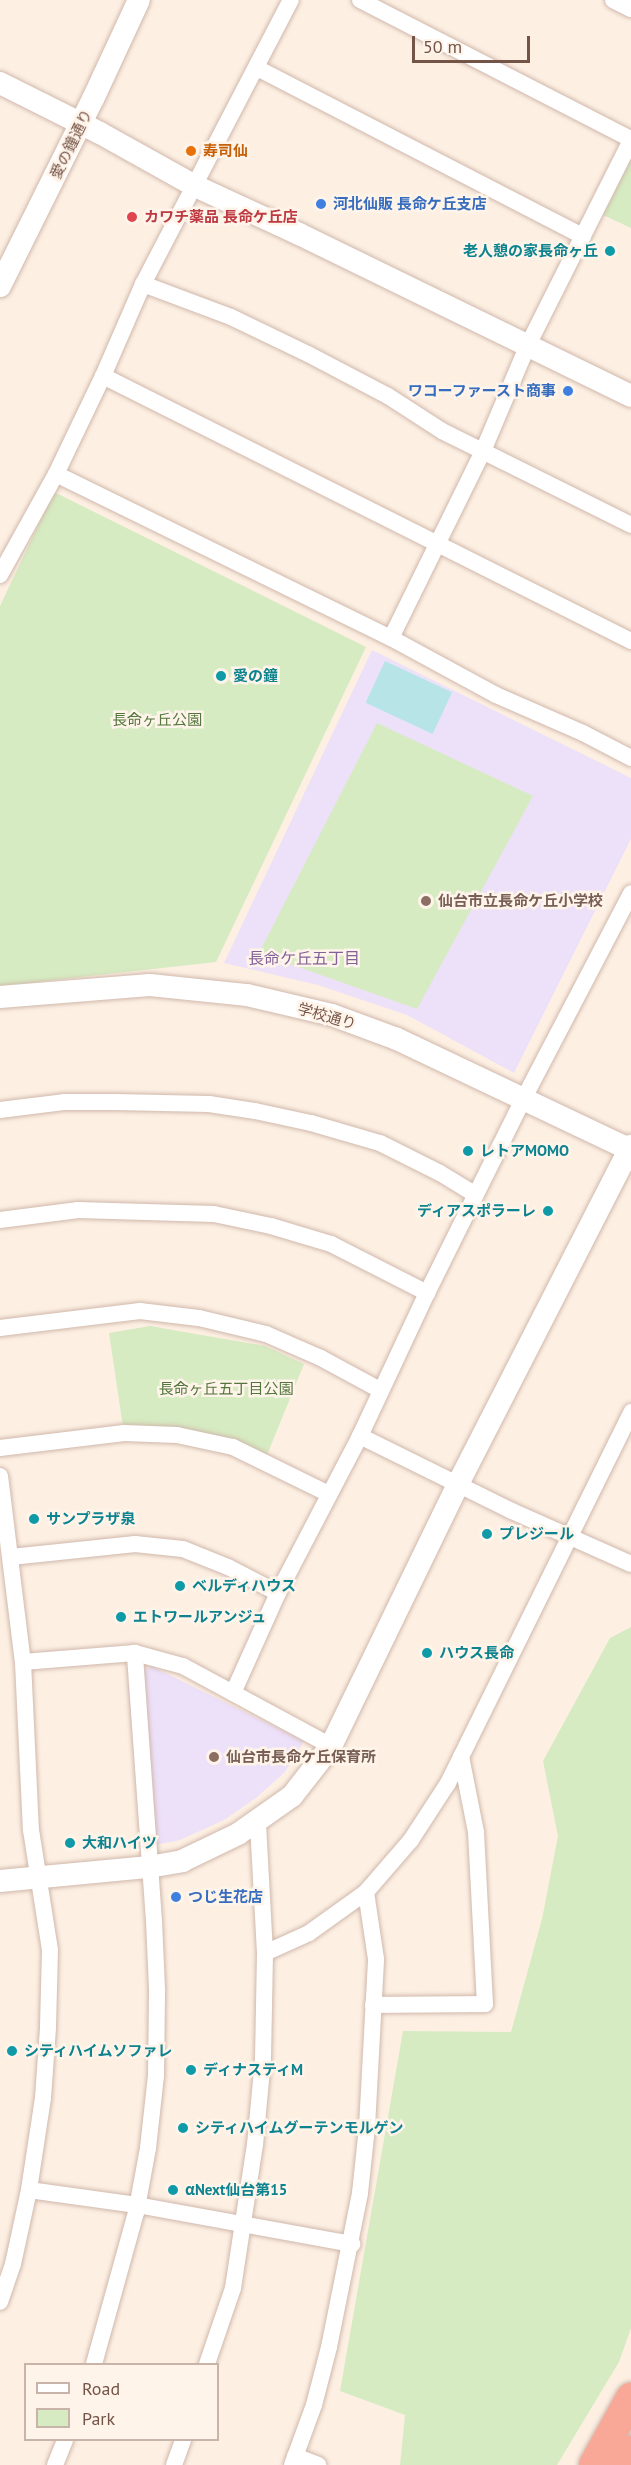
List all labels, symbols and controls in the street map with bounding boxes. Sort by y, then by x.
scale bar [415,24,534,62]
text: 50 m [423,35,462,58]
street label: 愛の鐘通り [46,106,96,182]
place label: 寿司仙 [203,142,248,160]
marker: 寿司仙 [184,144,198,158]
place label: 河北仙販 長命ケ丘支店 [333,195,487,213]
marker: 河北仙販 長命ケ丘支店 [314,197,328,211]
place label: カワチ薬品 長命ケ丘店 [144,208,298,226]
marker: カワチ薬品 長命ケ丘店 [125,210,139,224]
place label: 老人憩の家長命ヶ丘 [463,242,598,260]
marker: 老人憩の家長命ヶ丘 [603,244,617,258]
place label: ワコーファースト商事 [406,382,556,400]
marker: ワコーファースト商事 [561,384,575,398]
place label: 愛の鐘 [233,667,278,685]
marker: 愛の鐘 [214,669,228,683]
park label: 長命ヶ丘公園 [112,711,202,729]
place label: 仙台市立長命ケ丘小学校 [438,892,603,910]
marker: 仙台市立長命ケ丘小学校 [419,894,433,908]
district label: 長命ケ丘五丁目 [248,948,360,968]
street label: 学校通り [296,999,358,1033]
place label: レトアMOMO [480,1142,569,1160]
marker: レトアMOMO [461,1144,475,1158]
place label: ディアスポラーレ [416,1202,536,1220]
marker: ディアスポラーレ [541,1204,555,1218]
park label: 長命ヶ丘五丁目公園 [159,1380,293,1398]
place label: サンプラザ泉 [46,1510,136,1528]
marker: サンプラザ泉 [27,1512,41,1526]
place label: プレジール [499,1525,574,1543]
marker: プレジール [480,1527,494,1541]
place label: ベルディハウス [192,1577,297,1595]
marker: ベルディハウス [173,1579,187,1593]
place label: エトワールアンジュ [133,1608,268,1626]
marker: エトワールアンジュ [114,1610,128,1624]
place label: ハウス長命 [439,1644,514,1662]
marker: ハウス長命 [420,1646,434,1660]
place label: 仙台市長命ケ丘保育所 [226,1748,376,1766]
marker: 仙台市長命ケ丘保育所 [207,1750,221,1764]
place label: 大和ハイツ [82,1834,157,1852]
marker: 大和ハイツ [63,1836,77,1850]
place label: つじ生花店 [188,1888,263,1906]
marker: つじ生花店 [169,1890,183,1904]
place label: シティハイムソファレ [24,2042,174,2060]
marker: シティハイムソファレ [5,2044,19,2058]
place label: ディナスティM [203,2061,305,2079]
marker: ディナスティM [184,2063,198,2077]
place label: シティハイムグーテンモルゲン [195,2119,405,2137]
marker: シティハイムグーテンモルゲン [176,2121,190,2135]
place label: αNext仙台第15 [185,2181,287,2199]
marker: αNext仙台第15 [166,2183,180,2197]
legend [24,2363,219,2441]
text: Road [82,2377,120,2400]
text: Park [82,2407,115,2430]

